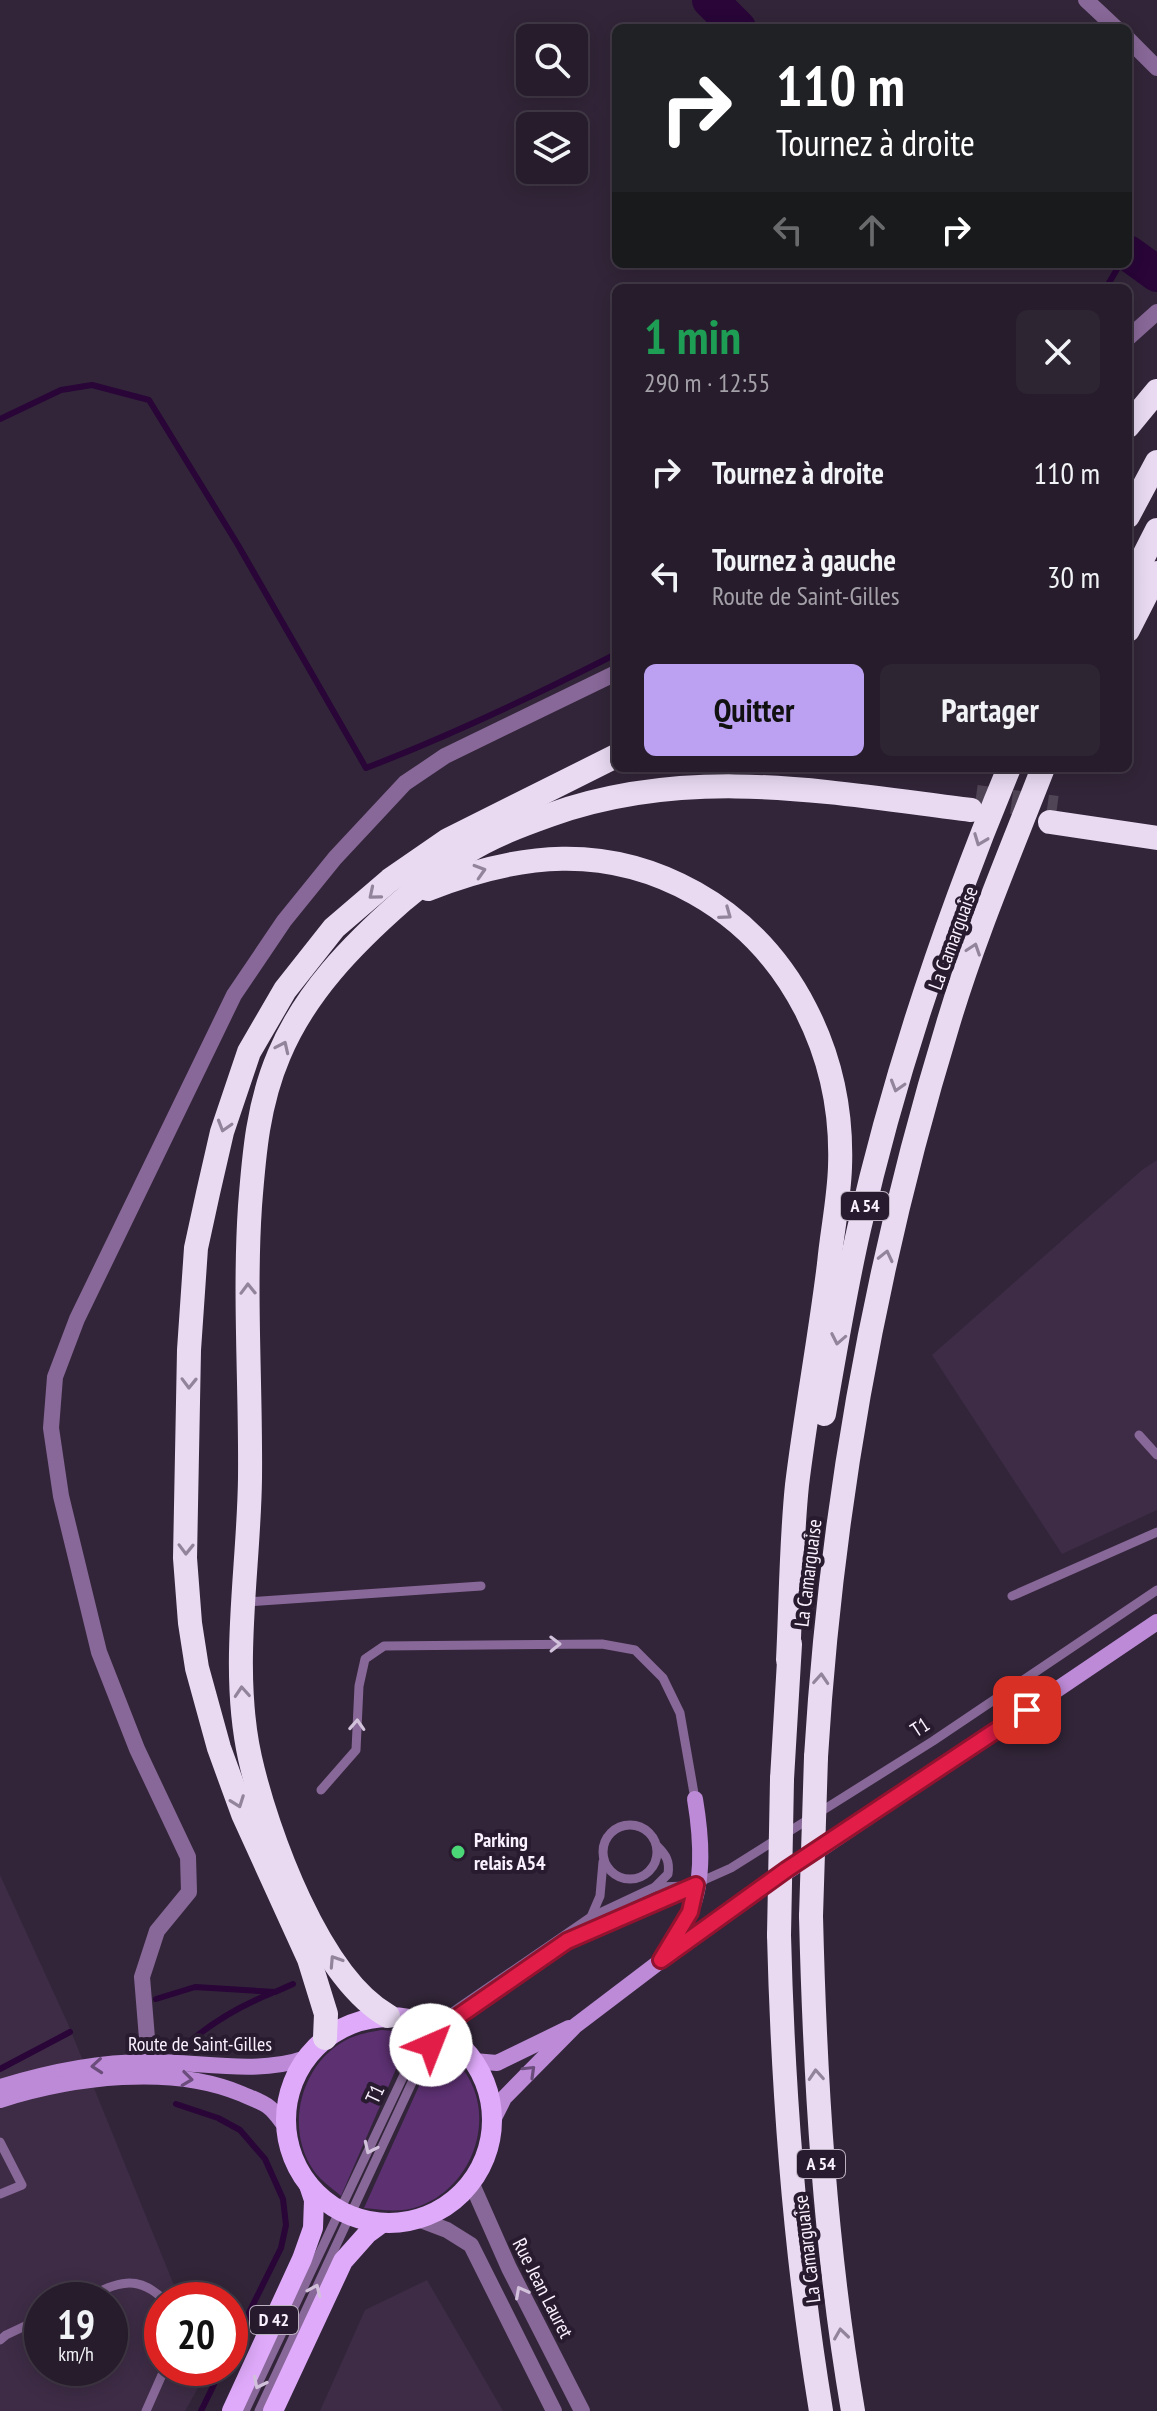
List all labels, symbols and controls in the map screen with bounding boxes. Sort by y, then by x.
map controls [516,24,588,184]
button: search [516,24,588,96]
text: 110 m [776,49,905,121]
icon: right [644,56,748,160]
button: layers [516,112,588,184]
text: Tournez à droite [776,119,975,166]
icon: left [766,208,810,252]
icon: ahead [850,208,894,252]
icon: right [934,208,978,252]
text: 1 min [644,305,741,367]
button: close [1016,310,1100,394]
text: 290 m · 12:55 [644,366,770,399]
icon: right [644,450,688,494]
text: Tournez à droite [712,453,884,492]
text: 110 m [1034,453,1100,492]
text: Tournez à gauche [712,540,896,579]
icon: left [644,554,688,598]
text: 30 m [1047,557,1100,596]
text: Route de Saint-Gilles [712,579,899,612]
button: Quitter [644,664,864,756]
button: Partager [880,664,1100,756]
one-way arrow [973,832,990,846]
one-way arrow [473,864,486,880]
street label: La Camarguaise [922,883,984,993]
one-way arrow [369,884,384,899]
one-way arrow [717,904,732,918]
one-way arrow [964,942,981,956]
one-way arrow [273,1041,289,1055]
one-way arrow [889,1079,906,1093]
one-way arrow [218,1119,234,1133]
road number: A 54 [841,1192,889,1220]
one-way arrow [877,1250,894,1264]
one-way arrow [239,1282,257,1295]
one-way arrow [830,1333,847,1346]
one-way arrow [180,1377,198,1390]
street label: La Camarguaise [788,1518,828,1628]
one-way arrow [177,1543,194,1556]
one-way arrow [549,1636,562,1653]
one-way arrow [812,1672,829,1685]
pin [993,1676,1061,1744]
one-way arrow [234,1685,251,1698]
icon: arrive [1005,1688,1049,1732]
street label: T1 [905,1711,935,1743]
one-way arrow [349,1718,366,1731]
one-way arrow [229,1794,245,1808]
place label: Parking relais A54 [474,1827,546,1876]
marker: Parking relais A54 [449,1843,467,1861]
one-way arrow [330,1955,345,1969]
position arrow [389,2003,473,2087]
street label: Route de Saint-Gilles [128,2031,272,2057]
one-way arrow [90,2057,103,2074]
one-way arrow [521,2065,535,2080]
one-way arrow [808,2068,825,2081]
one-way arrow [181,2070,194,2087]
street label: T1 [359,2080,391,2108]
one-way arrow [364,2140,380,2154]
road number: A 54 [797,2150,845,2178]
street label: La Camarguaise [787,2194,827,2304]
street label: Rue Jean Lauret [507,2234,580,2343]
speed limit sign: 20 [144,2282,248,2386]
one-way arrow [305,2283,321,2298]
one-way arrow [516,2285,531,2300]
text: 19 [57,2298,95,2350]
road number: D 42 [250,2306,298,2334]
one-way arrow [833,2327,850,2341]
text: km/h [58,2341,94,2367]
one-way arrow [253,2375,269,2389]

